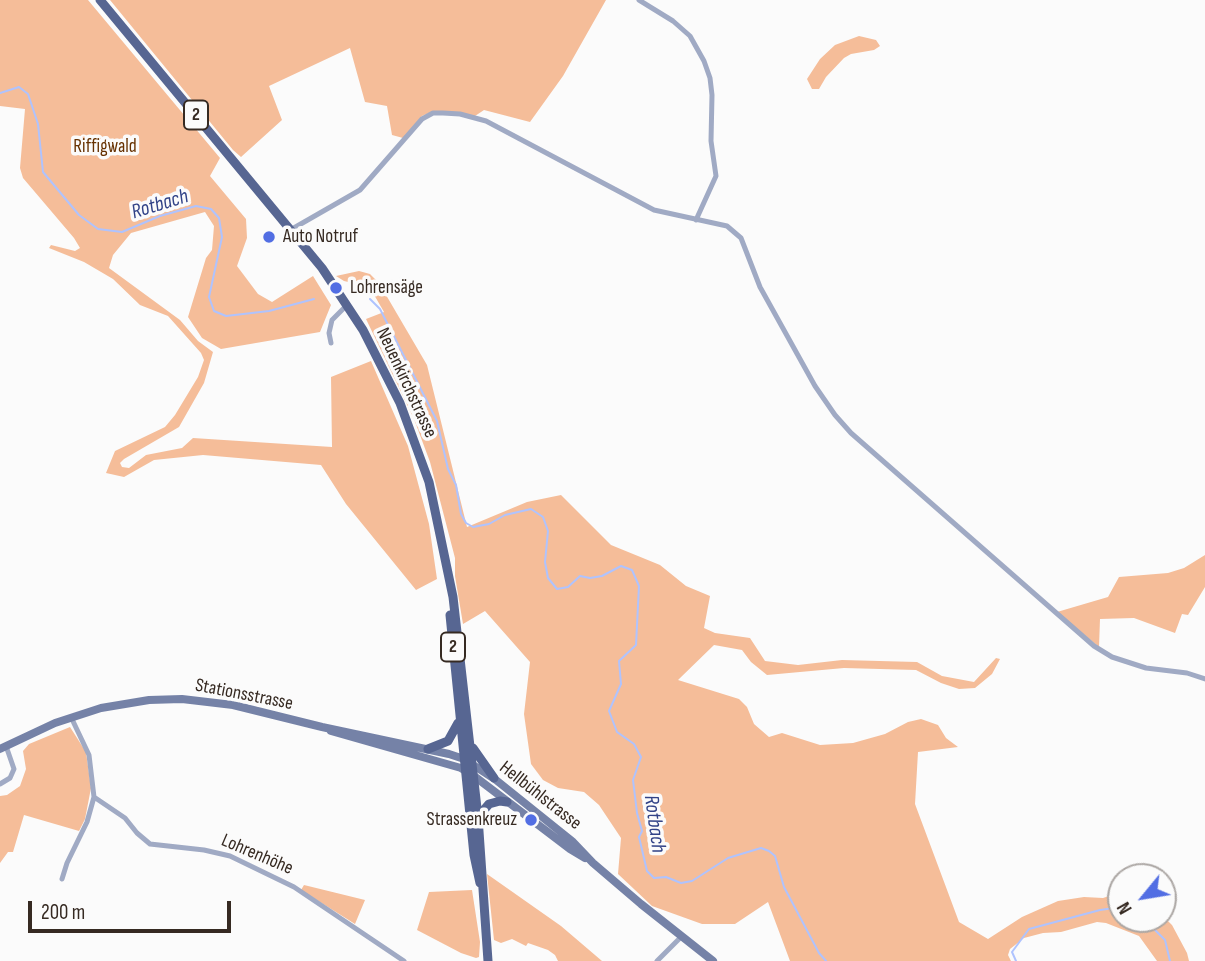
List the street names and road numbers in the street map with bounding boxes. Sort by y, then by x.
road number: 2 [184,100,208,130]
street label: Neuenkirchstrasse [371,324,441,442]
road number: 2 [441,632,465,662]
street label: Stationsstrasse [193,674,295,716]
street label: Hellbühlstrasse [494,757,586,835]
street label: Lohrenhöhe [218,830,296,880]

